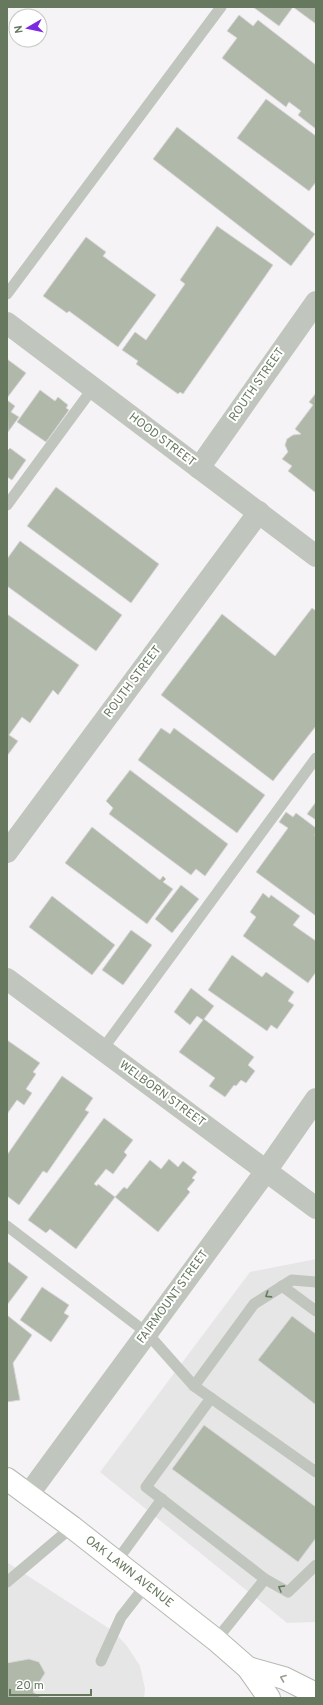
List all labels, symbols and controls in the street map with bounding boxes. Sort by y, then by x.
north arrow [8,8,48,48]
text: N [12,24,27,34]
street label: ROUTH STREET [226,345,288,425]
street label: HOOD STREET [125,410,199,470]
street label: ROUTH STREET [101,643,165,721]
street label: WELBORN STREET [116,1057,208,1131]
street label: FAIRMOUNT STREET [134,1247,212,1347]
one-way arrow [265,1291,272,1298]
street label: OAK LAWN AVENUE [82,1532,176,1612]
one-way arrow [278,1586,285,1593]
scale bar [10,1671,91,1697]
one-way arrow [280,1675,287,1683]
text: 20 m [16,1678,44,1694]

